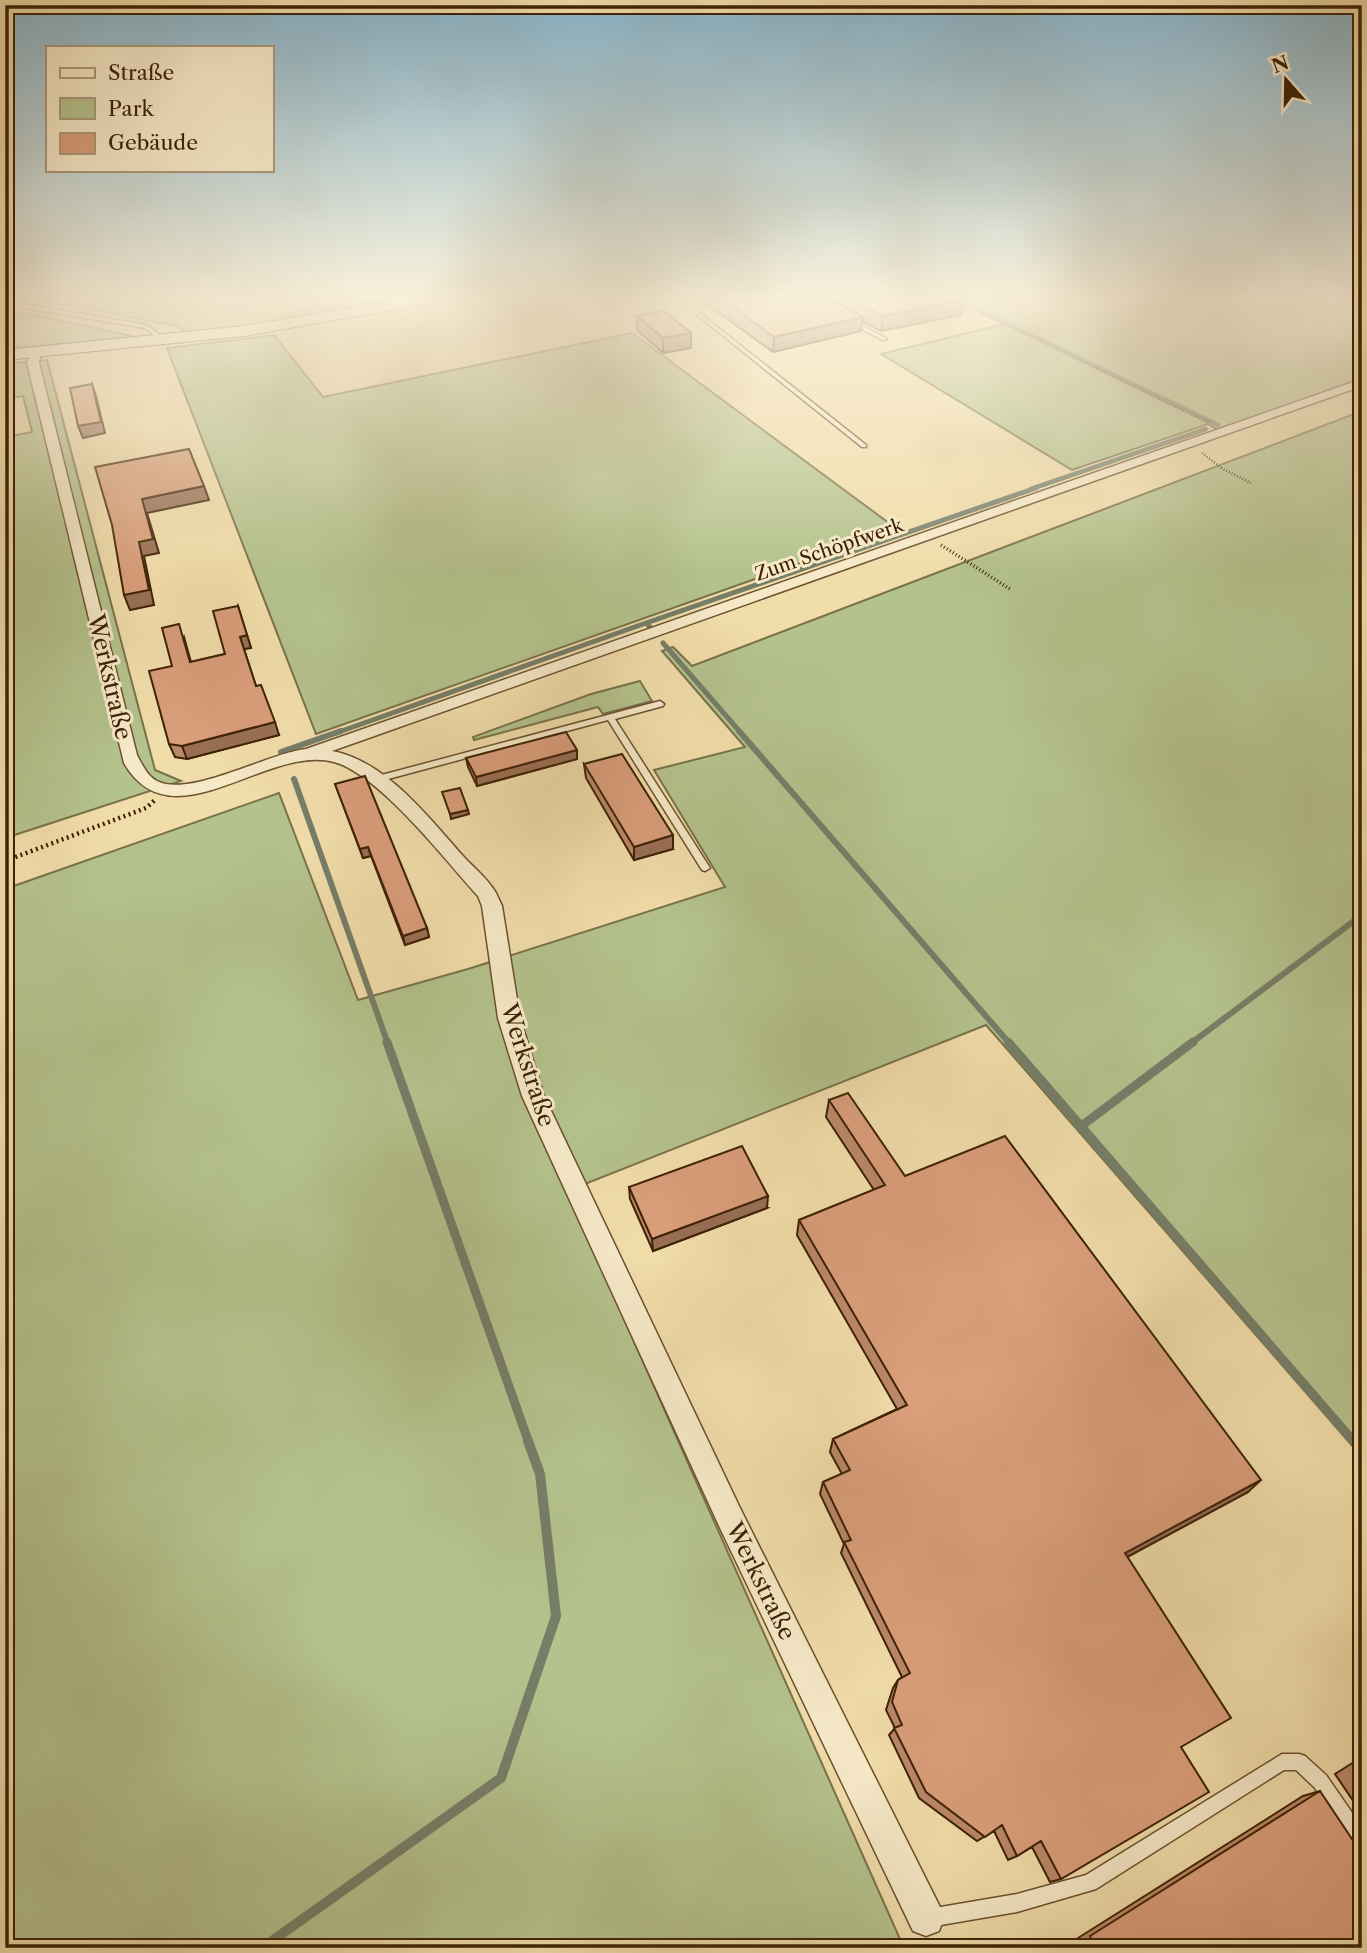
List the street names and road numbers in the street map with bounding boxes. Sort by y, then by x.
street label: Zum Schöpfwerk [752,513,907,586]
street label: Werkstraße [82,611,138,742]
street label: Werkstraße [495,999,561,1130]
street label: Werkstraße [720,1517,802,1645]

